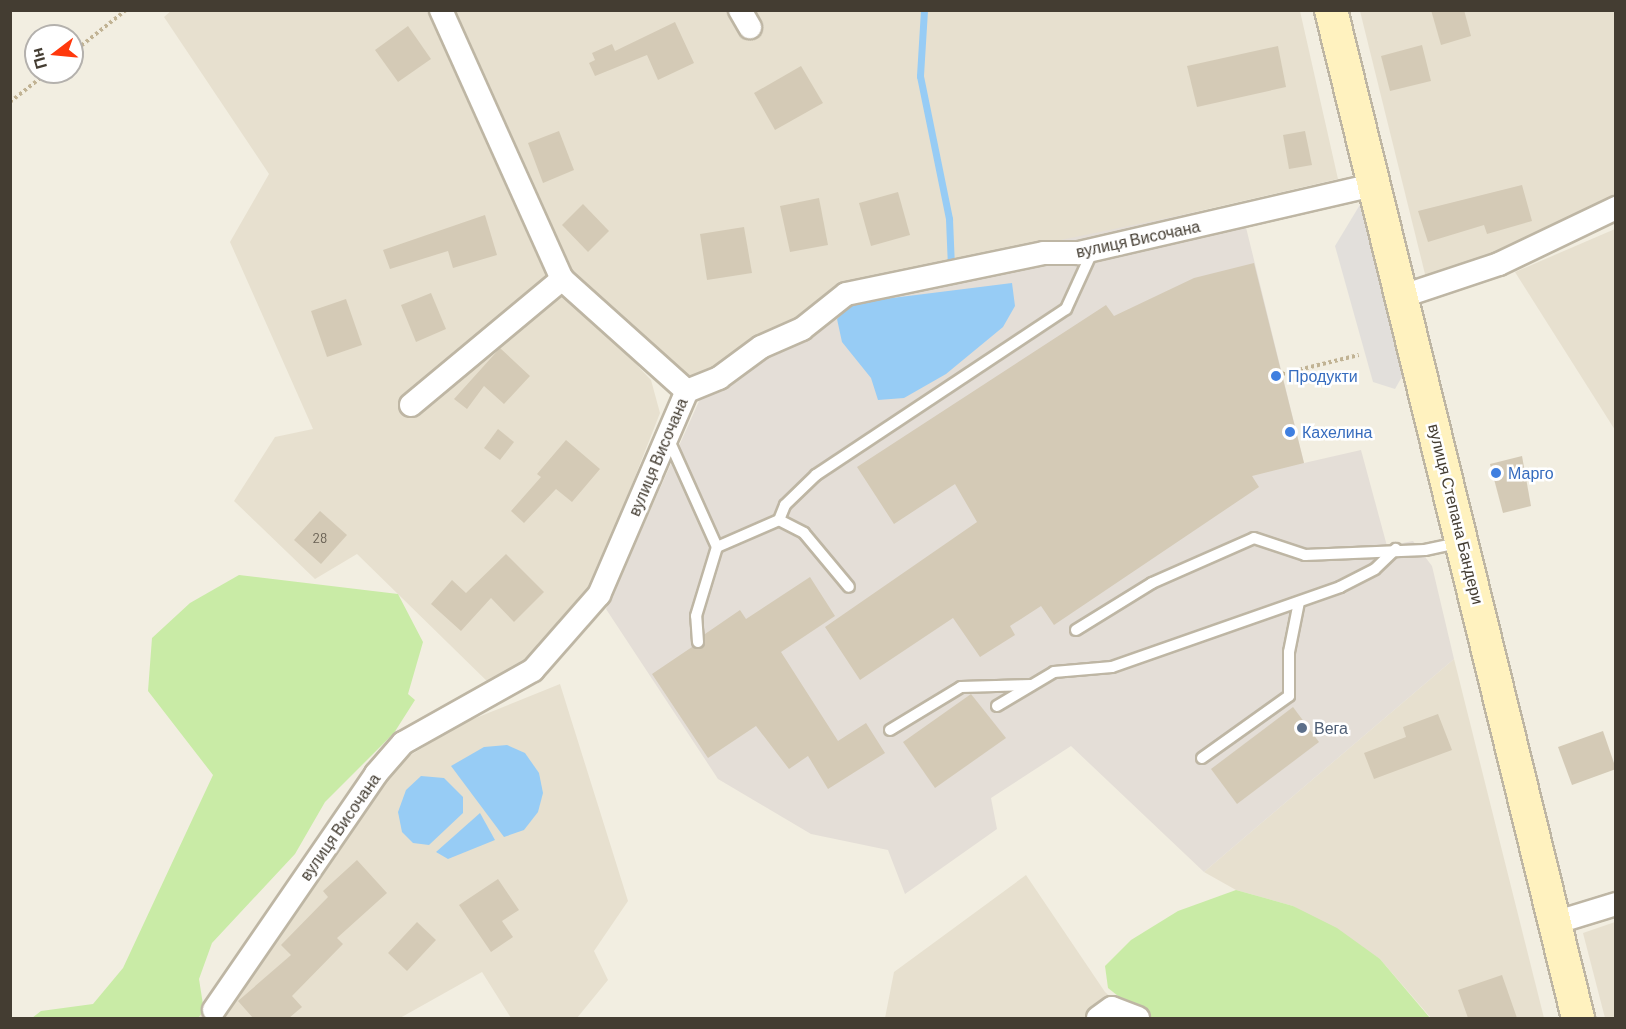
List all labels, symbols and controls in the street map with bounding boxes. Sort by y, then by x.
north arrow [24,24,84,84]
text: Пн [26,46,50,71]
street label: вулиця Височана [1074,216,1202,262]
place label: Продукти [1288,366,1358,386]
marker: Продукти [1269,369,1283,383]
street label: вулиця Височана [624,395,692,519]
place label: Кахелина [1302,422,1372,442]
street label: вулиця Степана Бандери [1424,422,1488,606]
marker: Кахелина [1283,425,1297,439]
place label: Марго [1508,463,1554,483]
marker: Марго [1489,466,1503,480]
house number: 28 [313,530,327,546]
place label: Вега [1314,718,1348,738]
marker: Вега [1295,721,1309,735]
street label: вулиця Височана [296,770,384,884]

